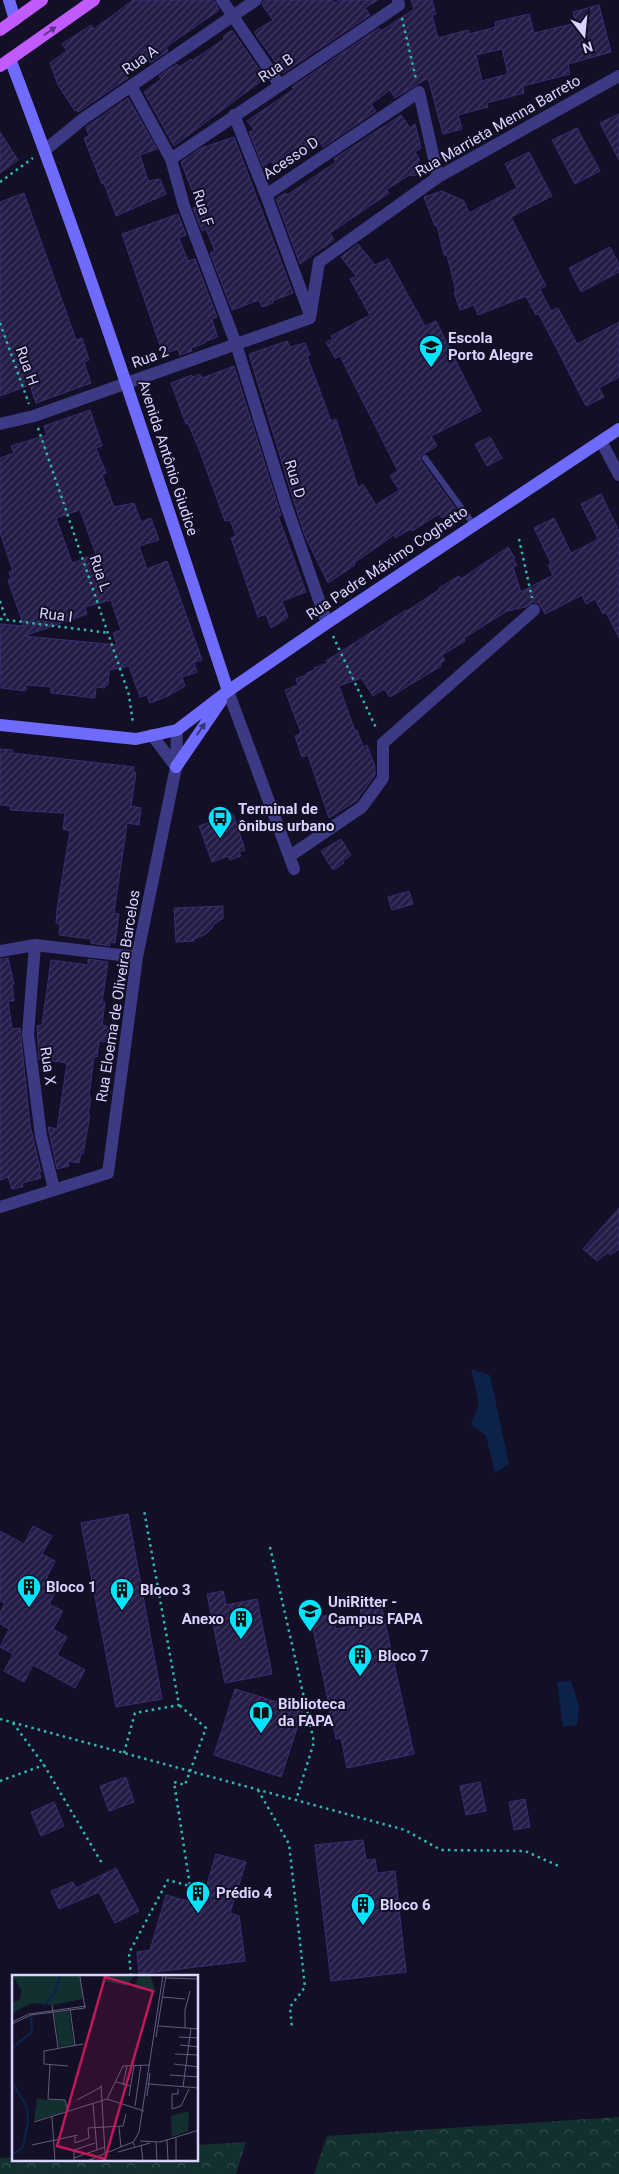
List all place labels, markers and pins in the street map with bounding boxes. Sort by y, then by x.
place label: Escola Porto Alegre [448,329,533,364]
school or university icon: Escola Porto Alegre [418,334,444,368]
place label: Terminal de ônibus urbano [238,800,334,835]
bus stop icon: Terminal de ônibus urbano [207,805,233,839]
building icon: Bloco 1 [16,1574,42,1608]
building icon: Bloco 3 [109,1577,135,1611]
place label: Bloco 1 [46,1578,97,1596]
place label: Bloco 3 [140,1581,191,1599]
place label: UniRitter - Campus FAPA [328,1593,424,1628]
school or university icon: UniRitter - Campus FAPA [297,1598,323,1632]
building icon: Anexo [228,1606,254,1640]
place label: Anexo [182,1610,224,1628]
building icon: Bloco 7 [347,1643,373,1677]
place label: Bloco 7 [378,1647,429,1665]
place label: Biblioteca da FAPA [278,1695,345,1730]
library icon: Biblioteca da FAPA [248,1700,274,1734]
building icon: Prédio 4 [185,1880,211,1914]
place label: Prédio 4 [216,1884,273,1902]
building icon: Bloco 6 [350,1892,376,1926]
place label: Bloco 6 [380,1896,431,1914]

